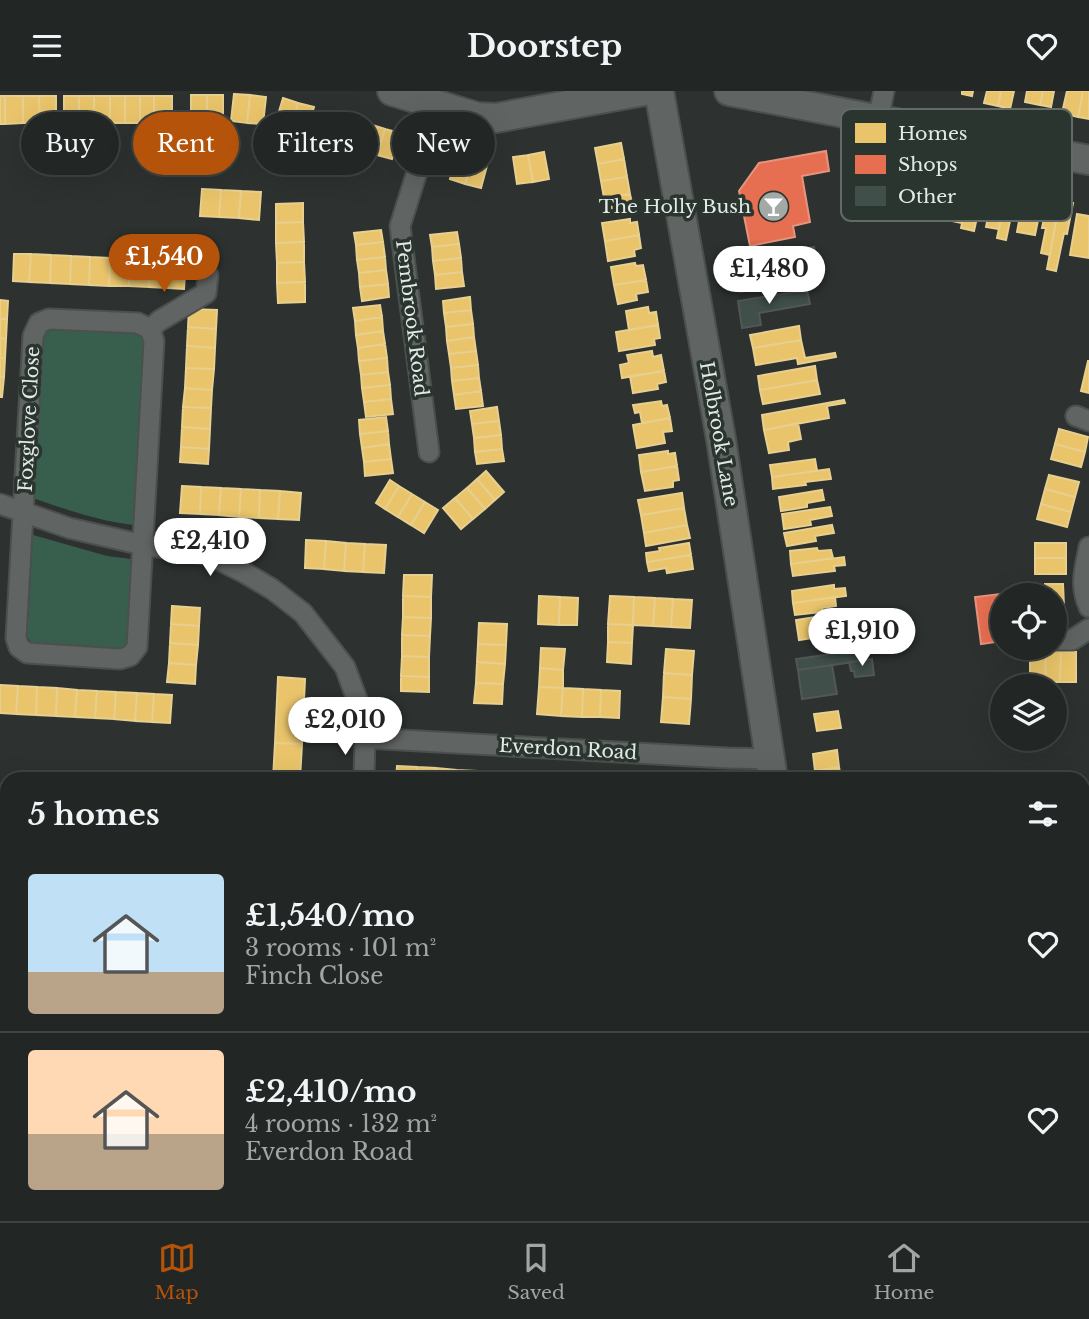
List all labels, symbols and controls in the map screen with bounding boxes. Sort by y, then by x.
text: Doorstep [467,26,622,66]
icon: menu [28,27,66,65]
icon: heart [1023,27,1061,65]
legend [841,109,1072,221]
chip: Buy [21,112,119,175]
chip: Rent [133,112,239,175]
chip: Filters [253,112,378,175]
chip: New [392,112,495,175]
text: Homes [898,122,967,145]
text: Shops [898,153,957,176]
text: Other [898,185,956,208]
bar icon: The Holly Bush [757,189,791,223]
place label: The Holly Bush [599,195,751,218]
pin: £1,540 [107,235,221,294]
street label: Pembrook Road [391,239,433,398]
text: £1,540 [125,243,203,271]
pin: £1,480 [712,247,826,306]
text: £1,480 [729,255,809,283]
street label: Foxglove Close [14,346,44,492]
street label: Holbrook Lane [695,360,743,508]
pin: £2,410 [153,519,267,578]
text: £2,410 [170,527,250,555]
map controls [990,583,1067,751]
button: locate [990,583,1067,660]
pin: £1,910 [805,609,919,668]
text: £1,910 [824,617,900,645]
button: layers [990,674,1067,751]
pin: £2,010 [288,697,402,757]
text: £2,010 [304,706,386,734]
street label: Everdon Road [498,734,638,764]
icon: filters [1024,795,1062,833]
text: 5 homes [28,796,160,833]
text: £1,540/mo [245,897,415,934]
icon: home [84,902,168,986]
icon: heart [1024,925,1062,963]
text: 3 rooms · 101 m² [245,934,436,962]
text: Finch Close [245,962,383,990]
text: £2,410/mo [245,1073,417,1110]
icon: home [84,1078,168,1162]
icon: heart [1024,1101,1062,1139]
text: 4 rooms · 132 m² [245,1110,437,1138]
text: Everdon Road [245,1138,413,1166]
tab: Map [154,1239,199,1304]
tab: Saved [508,1239,565,1304]
tab: Home [874,1239,935,1304]

